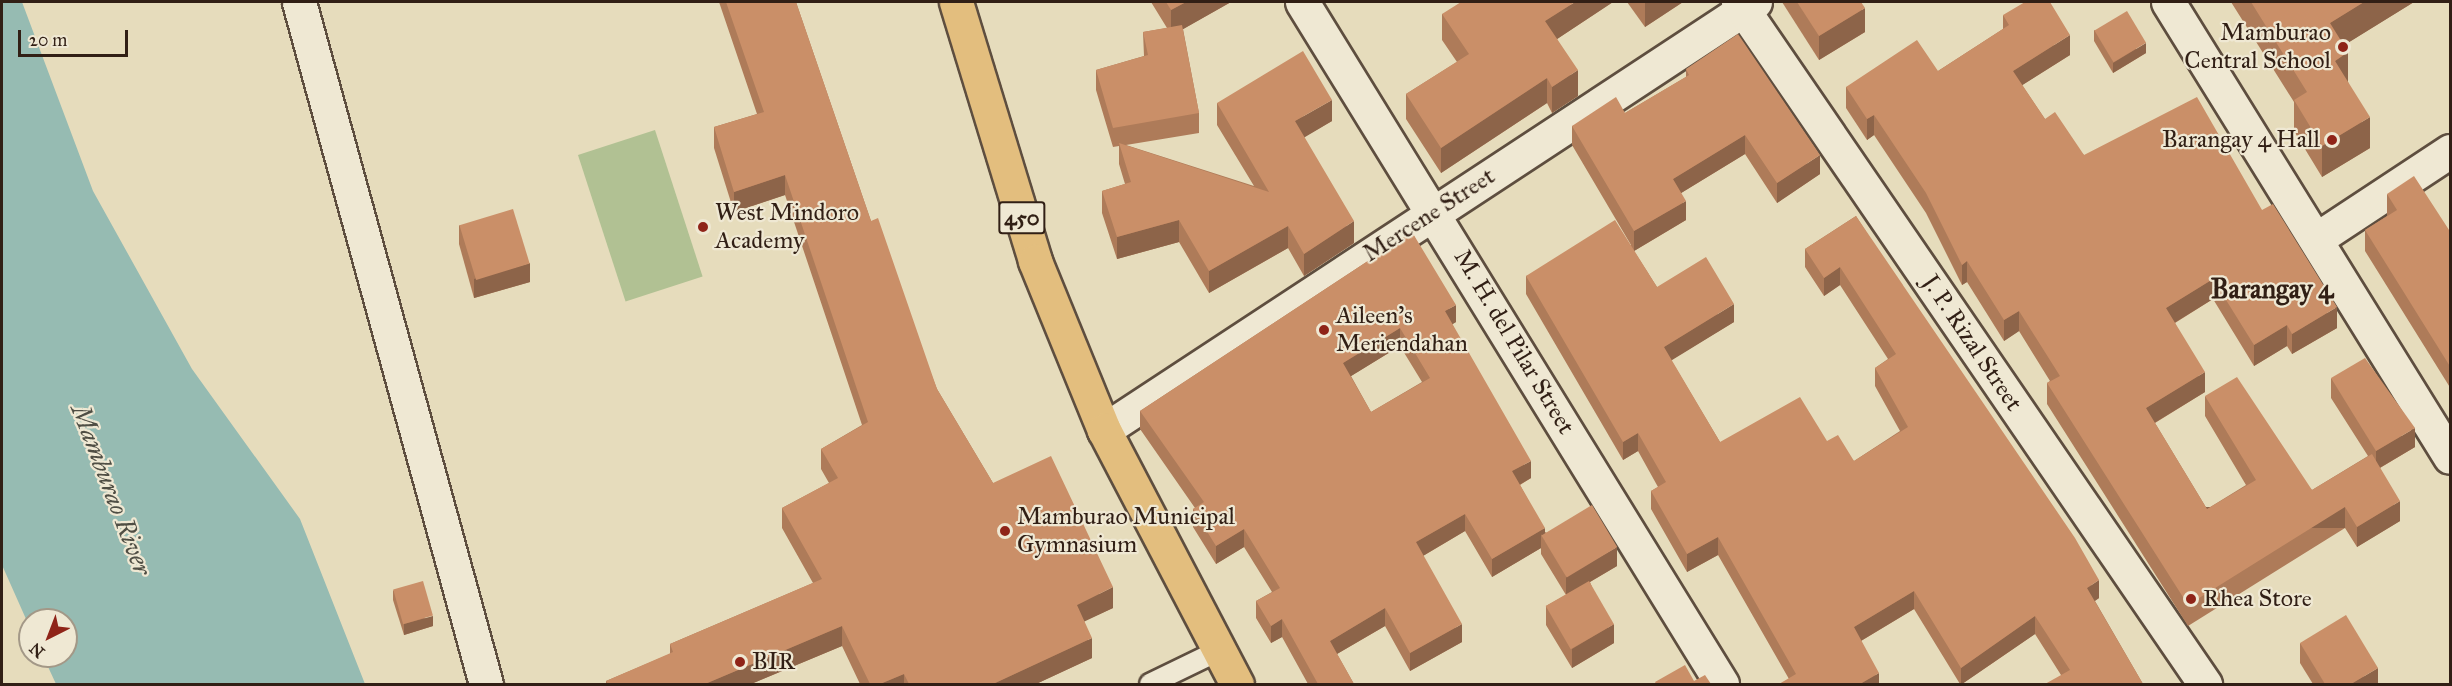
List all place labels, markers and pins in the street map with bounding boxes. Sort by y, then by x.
place label: Mamburao Central School [2184,19,2331,75]
marker: Mamburao Central School [2336,40,2350,54]
place label: Barangay 4 Hall [2162,126,2320,154]
marker: Barangay 4 Hall [2325,133,2339,147]
place label: West Mindoro Academy [715,199,859,255]
marker: West Mindoro Academy [696,220,710,234]
place label: Aileen's Meriendahan [1336,302,1468,358]
marker: Aileen's Meriendahan [1317,323,1331,337]
place label: Mamburao Municipal Gymnasium [1017,503,1235,559]
marker: Mamburao Municipal Gymnasium [998,524,1012,538]
place label: Rhea Store [2203,585,2312,613]
marker: Rhea Store [2184,592,2198,606]
place label: BIR [752,648,795,676]
marker: BIR [733,655,747,669]

